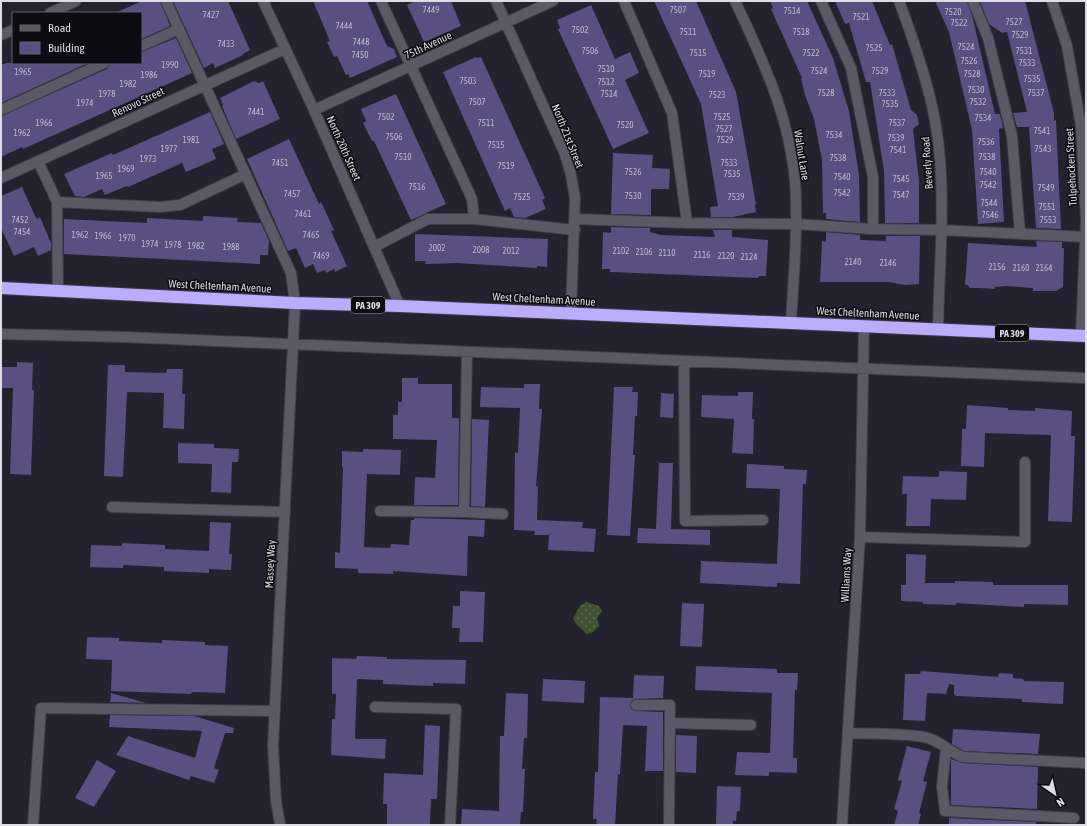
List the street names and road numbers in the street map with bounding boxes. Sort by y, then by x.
street label: 75th Avenue [402,29,454,61]
street label: Renovo Street [110,85,166,119]
street label: North 21st Street [550,102,586,170]
street label: North 20th Street [324,114,364,182]
street label: Tulpehocken Street [1063,128,1079,206]
street label: Walnut Lane [792,129,812,181]
street label: Beverly Road [919,136,935,190]
street label: West Cheltenham Avenue [168,277,272,295]
street label: West Cheltenham Avenue [492,290,596,308]
road number: PA 309 [351,297,385,313]
street label: West Cheltenham Avenue [816,304,920,322]
road number: PA 309 [995,325,1029,341]
street label: Massey Way [263,539,277,589]
street label: Williams Way [839,547,853,603]

